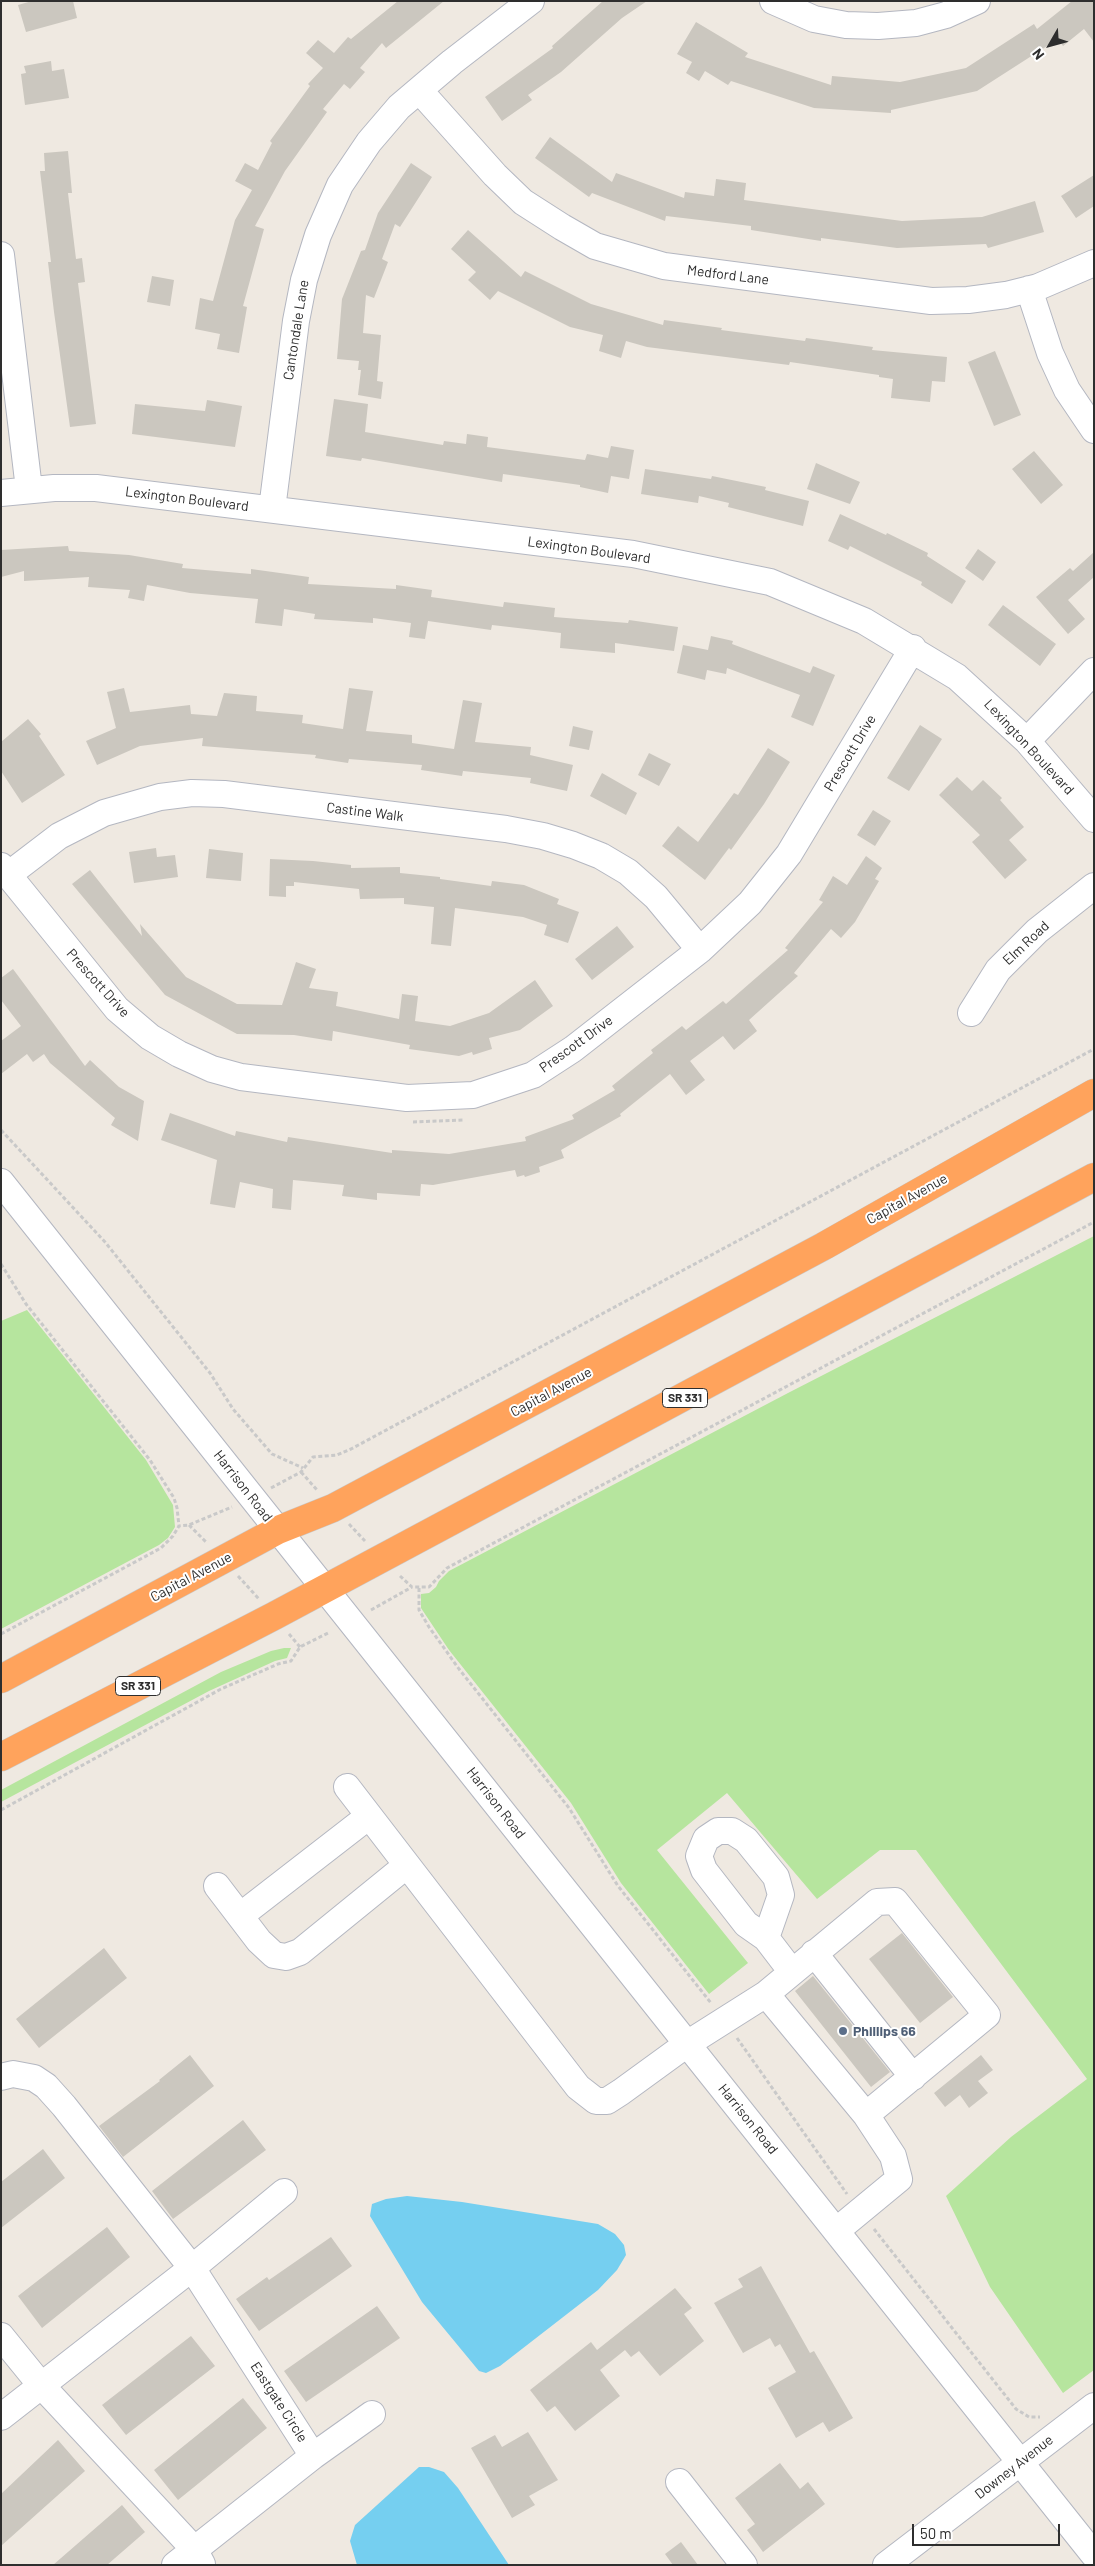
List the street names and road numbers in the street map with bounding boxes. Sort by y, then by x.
street label: Medford Lane [686,262,770,288]
street label: Cantondale Lane [280,279,312,381]
street label: Lexington Boulevard [124,483,250,515]
street label: Lexington Boulevard [526,533,652,567]
street label: Lexington Boulevard [981,696,1077,798]
street label: Prescott Drive [821,712,879,794]
street label: Castine Walk [325,799,405,825]
street label: Elm Road [999,917,1053,969]
street label: Prescott Drive [63,945,133,1021]
street label: Prescott Drive [536,1012,616,1076]
street label: Capital Avenue [864,1170,950,1228]
street label: Capital Avenue [507,1364,595,1420]
road number: SR 331 [662,1389,708,1408]
street label: Harrison Road [210,1447,276,1525]
street label: Capital Avenue [147,1549,235,1605]
road number: SR 331 [116,1676,160,1695]
street label: Harrison Road [463,1764,529,1842]
street label: Harrison Road [714,2080,782,2158]
street label: Eastgate Circle [247,2359,311,2445]
street label: Downey Avenue [972,2431,1056,2503]

